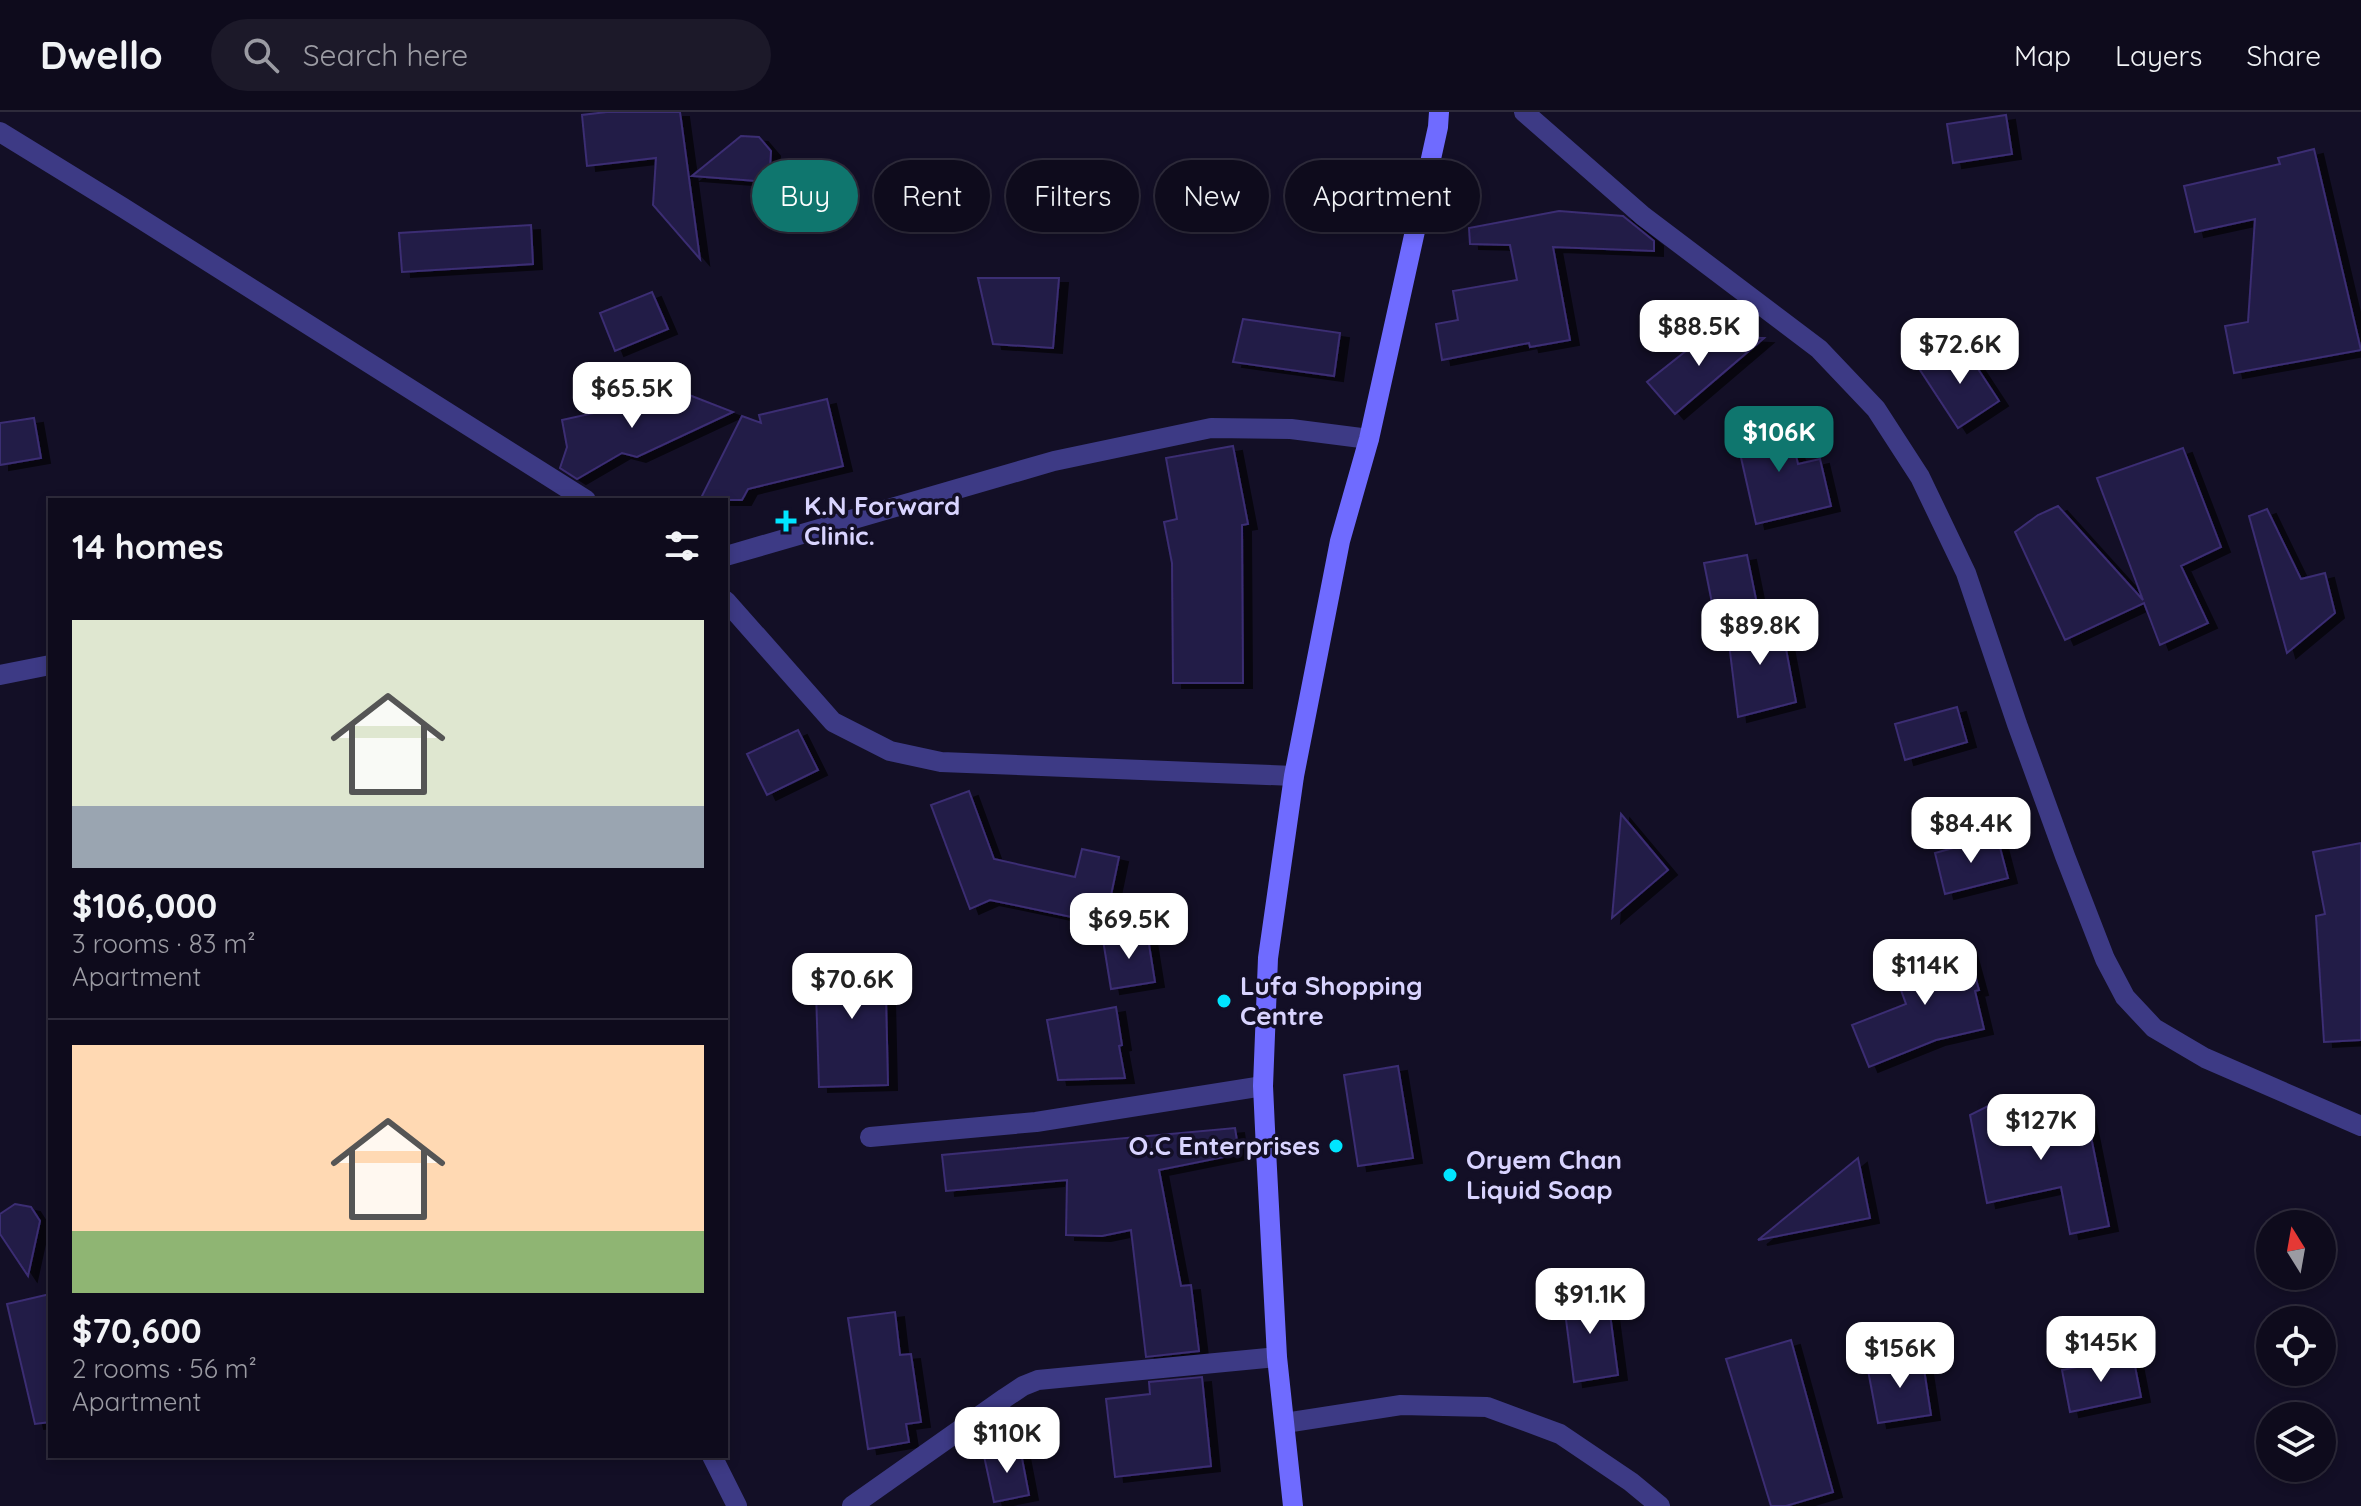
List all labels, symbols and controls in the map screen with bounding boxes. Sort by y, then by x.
search box [211,19,771,91]
text: Dwello [40,31,163,79]
icon: search [239,33,283,77]
text: Search here [303,36,468,74]
text: Map [2014,38,2071,73]
text: Layers [2115,38,2202,73]
text: Share [2246,38,2321,73]
chip: Buy [752,160,858,232]
chip: Rent [874,160,990,232]
chip: Filters [1006,160,1139,232]
chip: New [1155,160,1269,232]
chip: Apartment [1285,160,1480,232]
pin: $88.5K [1634,300,1764,368]
text: $88.5K [1658,309,1740,342]
pin: $72.6K [1895,318,2025,386]
text: $72.6K [1919,327,2001,360]
pin: $65.5K [567,362,697,430]
text: $65.5K [591,371,673,404]
pin: $106K [1723,406,1835,474]
text: $106K [1742,415,1816,448]
place label: K.N Forward Clinic. [804,489,960,552]
marker: K.N Forward Clinic. [775,510,797,532]
icon: filters [660,524,704,568]
text: 14 homes [72,525,224,568]
pin: $89.8K [1695,599,1825,667]
text: $89.8K [1719,608,1801,641]
icon: home [316,672,460,816]
pin: $84.4K [1906,797,2036,865]
text: $84.4K [1929,806,2013,839]
text: $106,000 [72,884,217,927]
pin: $69.5K [1064,893,1194,961]
text: $69.5K [1088,902,1170,935]
text: 3 rooms · 83 m² [72,927,255,960]
pin: $114K [1869,939,1981,1007]
text: $114K [1891,948,1959,981]
pin: $70.6K [787,953,917,1021]
text: Apartment [72,960,201,993]
text: $70.6K [810,962,894,995]
place label: Lufa Shopping Centre [1240,969,1423,1032]
marker: Lufa Shopping Centre [1215,992,1233,1010]
pin: $127K [1985,1094,2097,1162]
icon: home [316,1097,460,1241]
text: $127K [2005,1103,2077,1136]
place label: O.C Enterprises [1129,1129,1320,1162]
marker: O.C Enterprises [1327,1137,1345,1155]
place label: Oryem Chan Liquid Soap [1466,1143,1622,1206]
marker: Oryem Chan Liquid Soap [1441,1166,1459,1184]
north arrow [2256,1210,2336,1290]
map controls [2256,1210,2336,1482]
pin: $91.1K [1525,1268,1655,1336]
text: $91.1K [1554,1277,1626,1310]
button: locate [2256,1306,2336,1386]
text: $70,600 [72,1309,202,1352]
pin: $145K [2045,1316,2157,1384]
pin: $156K [1844,1322,1956,1390]
text: $145K [2065,1325,2137,1358]
text: $156K [1864,1331,1936,1364]
text: 2 rooms · 56 m² [72,1352,257,1385]
text: Apartment [72,1385,201,1418]
button: layers [2256,1402,2336,1482]
pin: $110K [951,1407,1063,1475]
text: $110K [973,1416,1041,1449]

